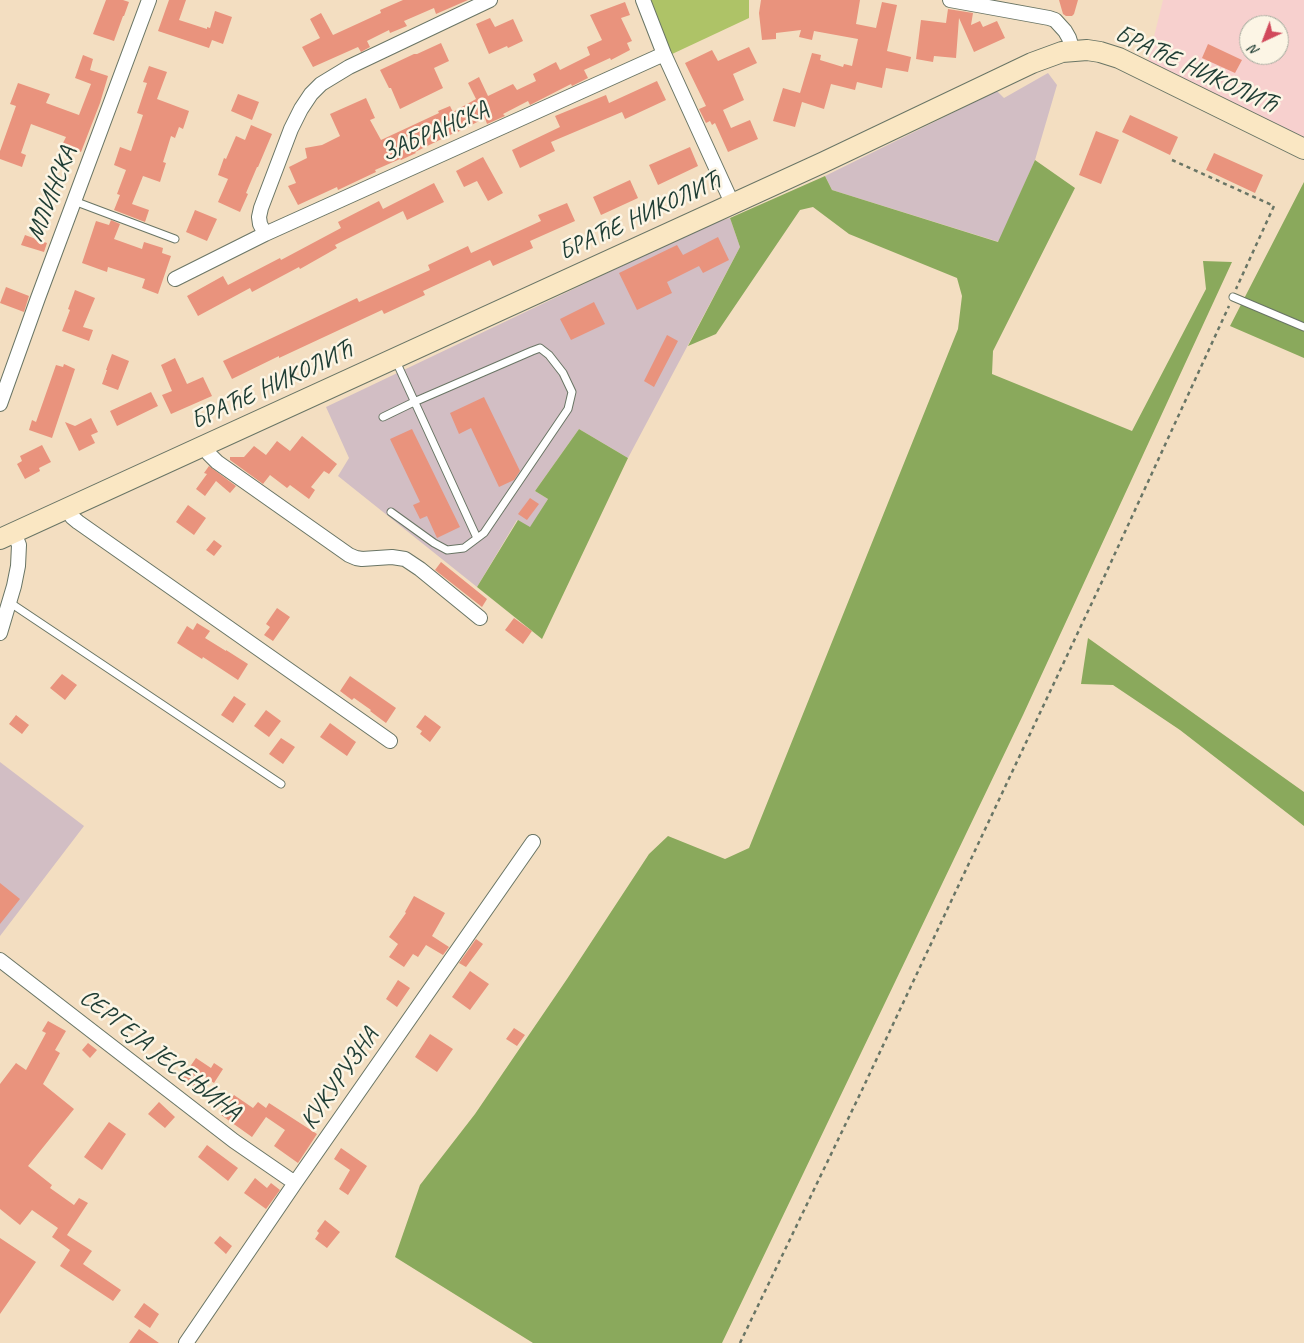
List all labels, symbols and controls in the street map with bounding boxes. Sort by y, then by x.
north arrow [1239,15,1289,65]
street label: БРАЋЕ НИКОЛИЋ [1110,19,1282,121]
text: N [1245,41,1263,60]
street label: ЗАБРАНСКА [376,95,494,169]
street label: МЛИНСКА [20,142,84,246]
street label: БРАЋЕ НИКОЛИЋ [554,166,726,268]
street label: БРАЋЕ НИКОЛИЋ [186,335,358,437]
street label: СЕРГЕЈА ЈЕСЕЊИНА [73,983,247,1127]
street label: КУКУРУЗНА [294,1023,386,1135]

